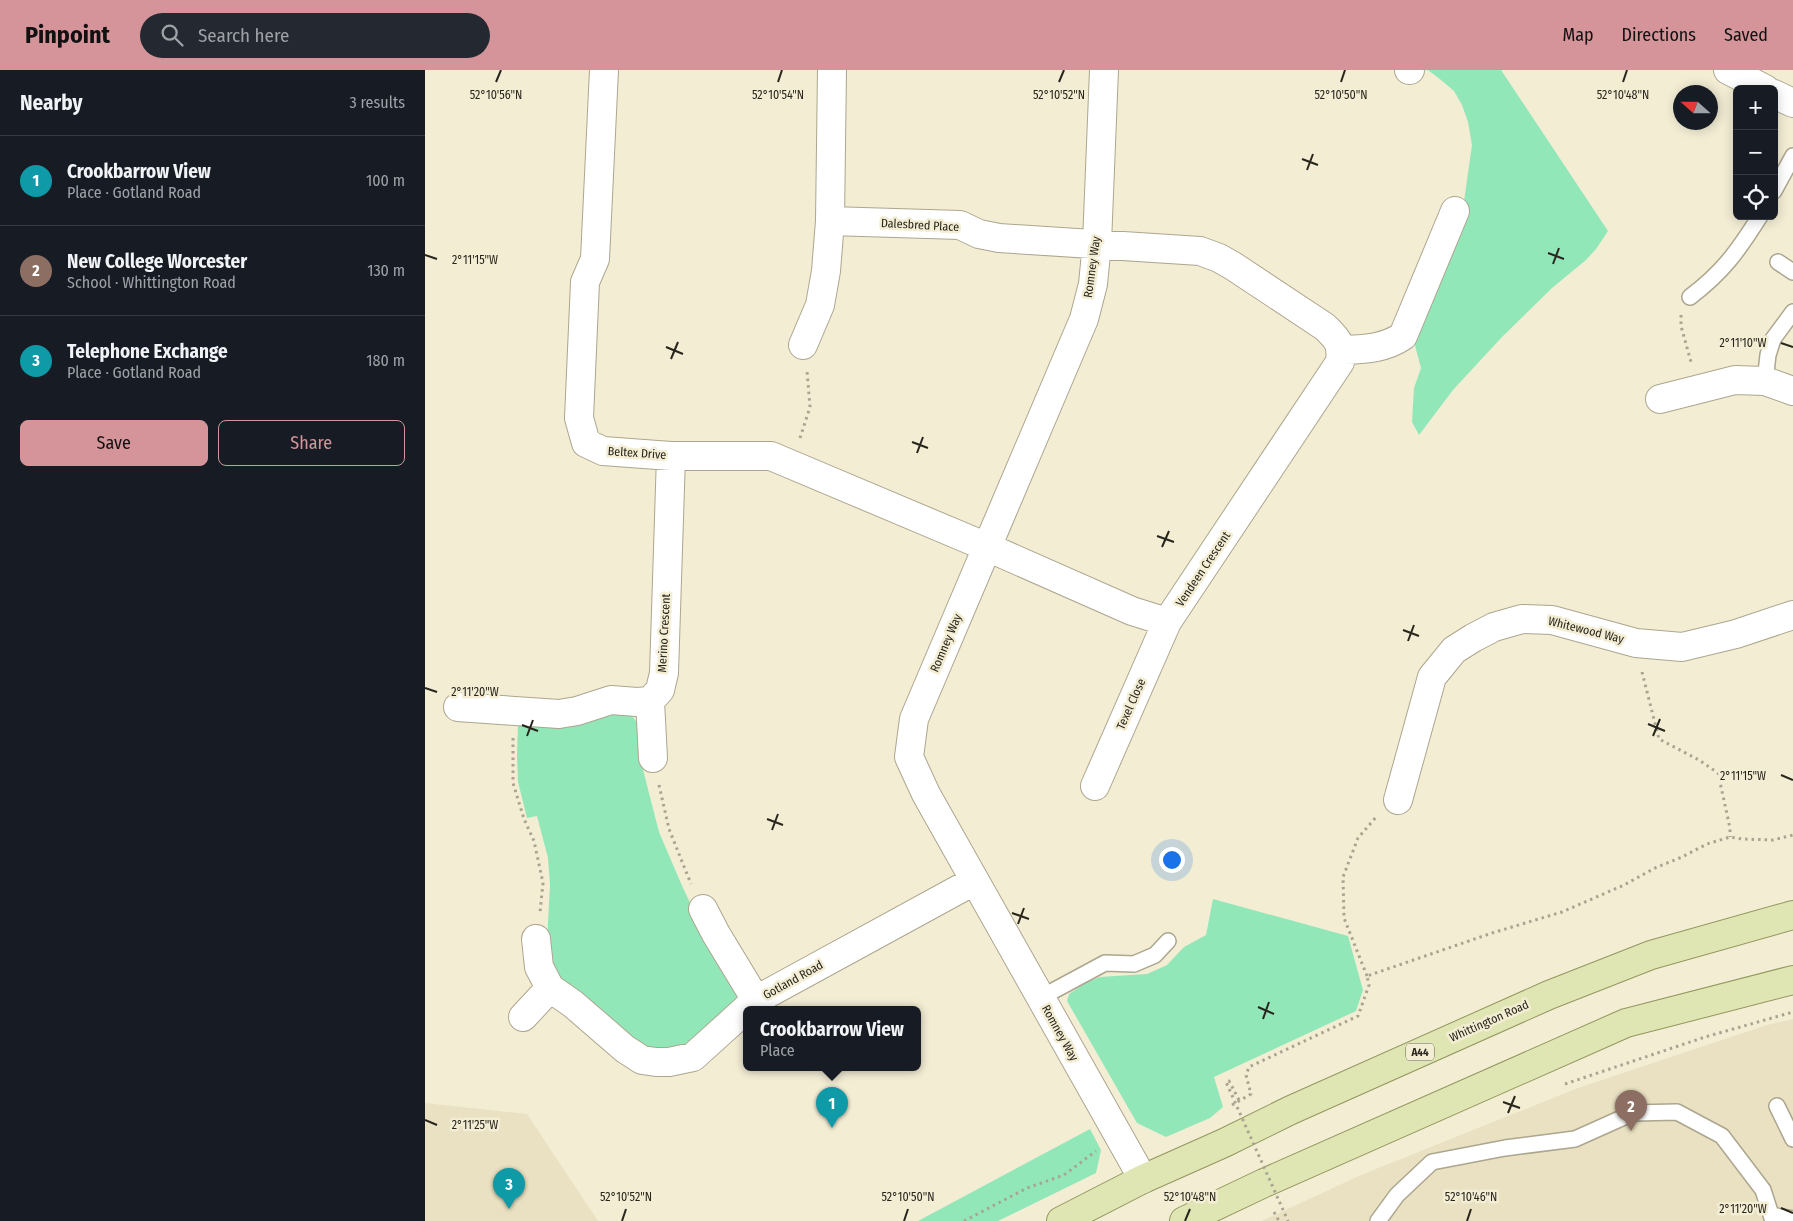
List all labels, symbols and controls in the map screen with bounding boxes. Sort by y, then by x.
search box [140,13,490,58]
text: Pinpoint [25,21,110,49]
icon: search [158,21,186,49]
text: Search here [198,24,289,47]
text: Map [1562,24,1594,46]
text: Directions [1622,24,1696,46]
text: Saved [1724,24,1768,46]
north arrow [1673,85,1718,130]
map controls [1733,85,1778,220]
button: + [1733,85,1778,130]
text: 52°10'56"N [470,88,522,102]
text: 52°10'54"N [752,88,804,102]
text: 52°10'52"N [1033,88,1085,102]
text: 52°10'50"N [1314,88,1368,102]
text: 52°10'48"N [1597,88,1649,102]
text: Nearby [20,90,82,116]
text: 3 results [349,93,405,112]
button: − [1733,130,1778,175]
text: Crookbarrow View [67,160,211,183]
text: 1 [33,171,39,190]
text: 100 m [366,171,405,190]
button: locate [1733,175,1778,220]
text: Place · Gotland Road [67,183,201,202]
street label: Dalesbred Place [881,216,959,234]
street label: Romney Way [1081,235,1103,299]
text: New College Worcester [67,250,247,273]
text: 2°11'15"W [452,253,498,267]
text: 2 [32,261,40,280]
text: 130 m [367,261,405,280]
text: School · Whittington Road [67,273,236,292]
text: 2°11'10"W [1720,336,1766,350]
text: Telephone Exchange [67,340,228,363]
text: 3 [32,351,40,370]
text: 180 m [366,351,405,370]
text: Place · Gotland Road [67,363,201,382]
button: Save [20,420,208,466]
button: Share [218,420,405,466]
street label: Beltex Drive [607,444,667,462]
street label: Vendeen Crescent [1173,529,1233,609]
street label: Merino Crescent [655,593,673,673]
street label: Romney Way [927,611,965,674]
street label: Whitewood Way [1547,614,1626,646]
street label: Texel Close [1114,676,1148,732]
text: 2°11'20"W [451,685,499,699]
text: 2°11'15"W [1720,769,1766,783]
your location [1159,847,1185,873]
street label: Gotland Road [761,958,825,1002]
street label: Whittington Road [1447,997,1531,1045]
street label: Romney Way [1039,1003,1081,1064]
popup [743,1006,921,1071]
text: Crookbarrow View [760,1018,904,1041]
text: Place [760,1041,795,1060]
road number: A44 [1406,1044,1434,1060]
pin: 1 [816,1087,848,1128]
pin: 2 [1615,1090,1647,1131]
text: 2°11'25"W [452,1118,498,1132]
pin: 3 [493,1168,525,1209]
text: 52°10'52"N [600,1190,652,1204]
text: 52°10'50"N [881,1190,935,1204]
text: 52°10'48"N [1164,1190,1216,1204]
text: 52°10'46"N [1445,1190,1497,1204]
text: 2°11'20"W [1719,1202,1767,1216]

